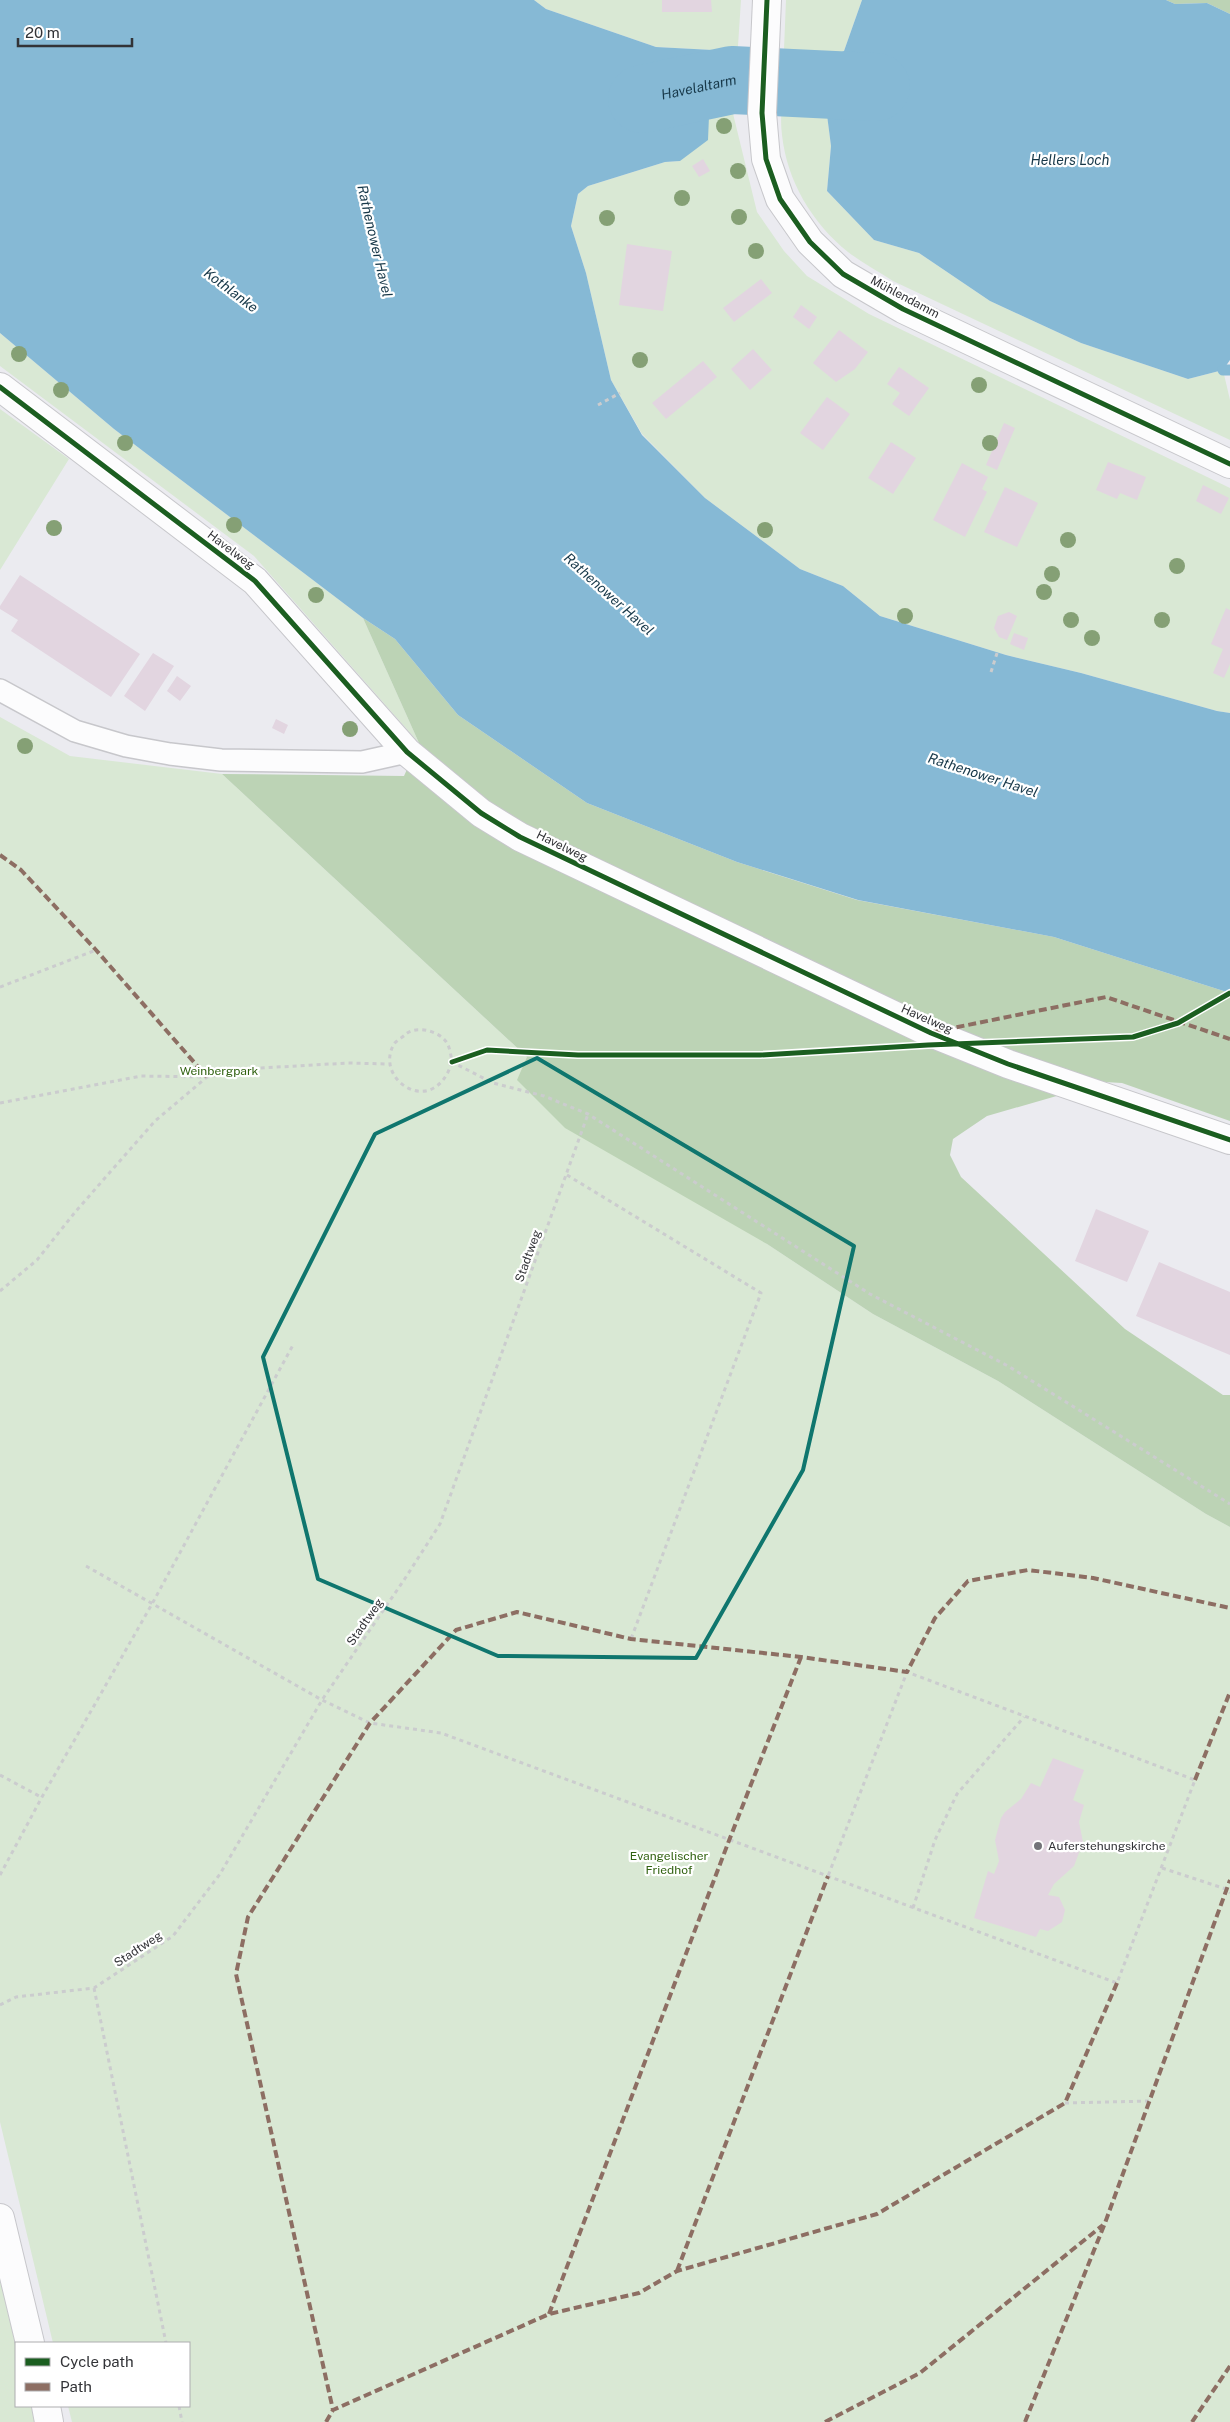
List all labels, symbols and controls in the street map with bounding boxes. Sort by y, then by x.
scale bar [18,15,131,47]
text: 20 m [25,24,60,41]
water label: Havelaltarm [660,71,738,103]
water label: Hellers Loch [1031,152,1110,168]
water label: Rathenower Havel [354,183,396,299]
water label: Kothlanke [201,265,261,316]
street label: Mühlendamm [868,273,942,321]
street label: Havelweg [205,528,257,572]
water label: Rathenower Havel [561,550,657,638]
water label: Rathenower Havel [926,750,1040,800]
street label: Havelweg [534,828,590,864]
street label: Havelweg [899,1001,955,1037]
park label: Weinbergpark [180,1064,259,1078]
street label: Stadtweg [512,1228,544,1284]
street label: Stadtweg [344,1596,386,1648]
place label: Auferstehungskirche [1048,1839,1166,1853]
marker: Auferstehungskirche [1032,1840,1044,1852]
park label: Evangelischer Friedhof [630,1849,708,1877]
street label: Stadtweg [111,1928,165,1970]
legend [15,2342,190,2407]
text: Cycle path [60,2353,134,2370]
text: Path [60,2378,92,2395]

